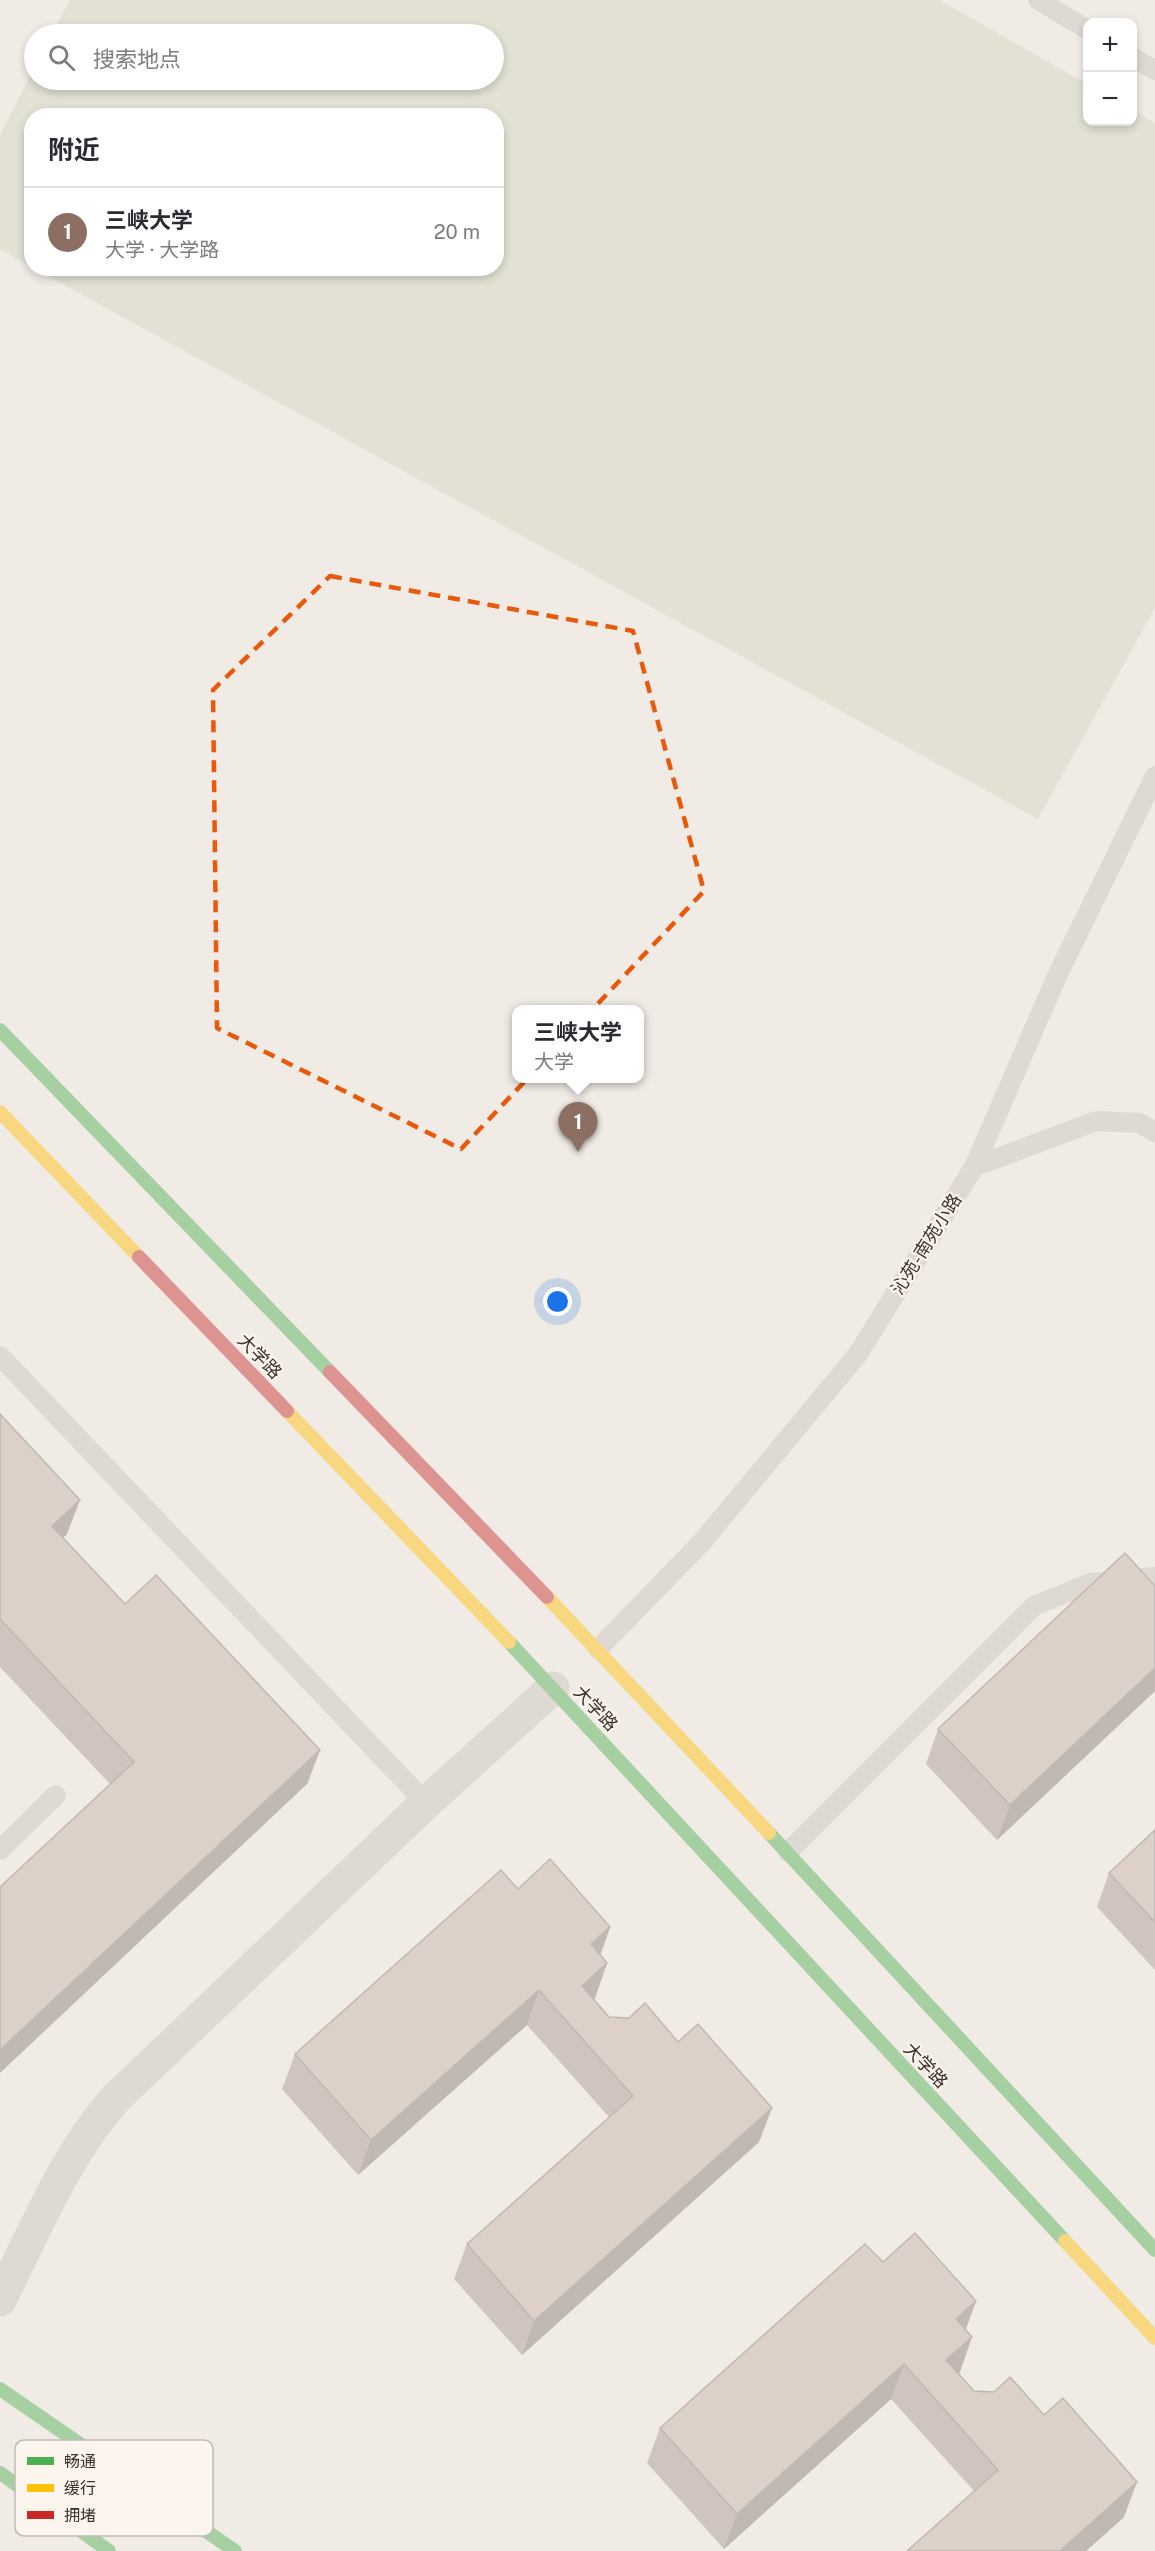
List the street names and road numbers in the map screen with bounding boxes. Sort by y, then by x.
street label: 沁苑-南苑小路 [887,1190,965,1298]
street label: 大学路 [234,1329,286,1383]
street label: 大学路 [570,1681,622,1735]
street label: 大学路 [900,2038,952,2092]

